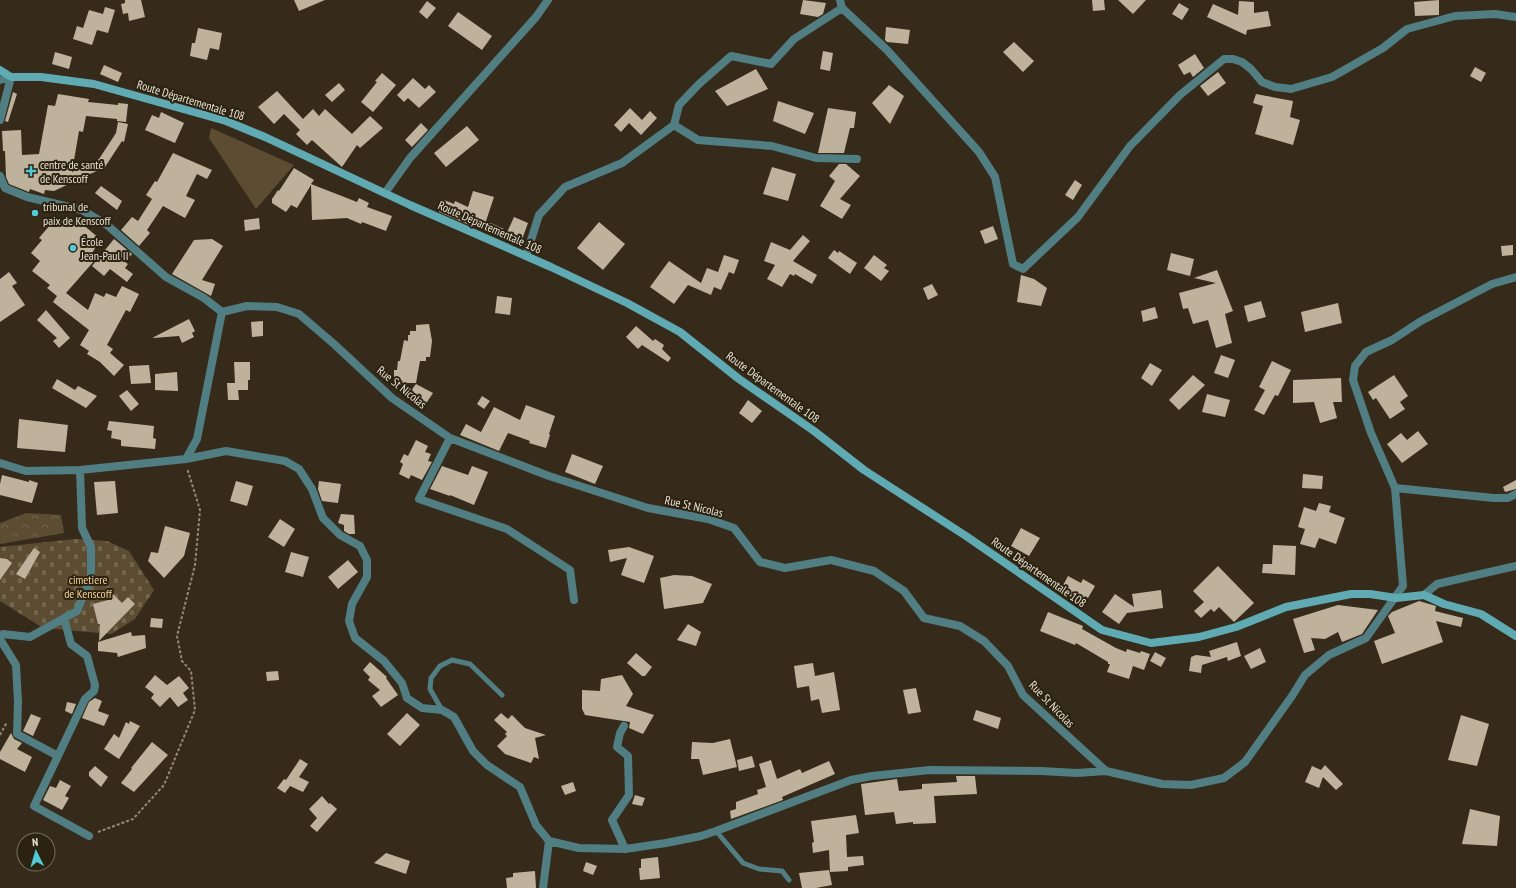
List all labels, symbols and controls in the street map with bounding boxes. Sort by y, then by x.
street label: Route Départementale 108 [135,76,247,124]
place label: centre de santé de Kenscoff [40,157,103,186]
marker: centre de santé de Kenscoff [25,165,37,177]
street label: Route Départementale 108 [436,197,544,257]
place label: tribunal de paix de Kenscoff [43,199,111,228]
marker: tribunal de paix de Kenscoff [30,208,40,218]
place label: École Jean-Paul II [80,234,128,263]
marker: École Jean-Paul II [68,243,78,253]
street label: Route Départementale 108 [723,348,823,426]
street label: Rue St Nicolas [374,362,430,412]
street label: Rue St Nicolas [663,492,725,520]
street label: Route Départementale 108 [989,534,1089,610]
park label: cimetiere de Kenscoff [64,572,113,601]
street label: Rue St Nicolas [1026,677,1078,731]
north arrow [16,832,56,872]
text: N [32,835,39,849]

